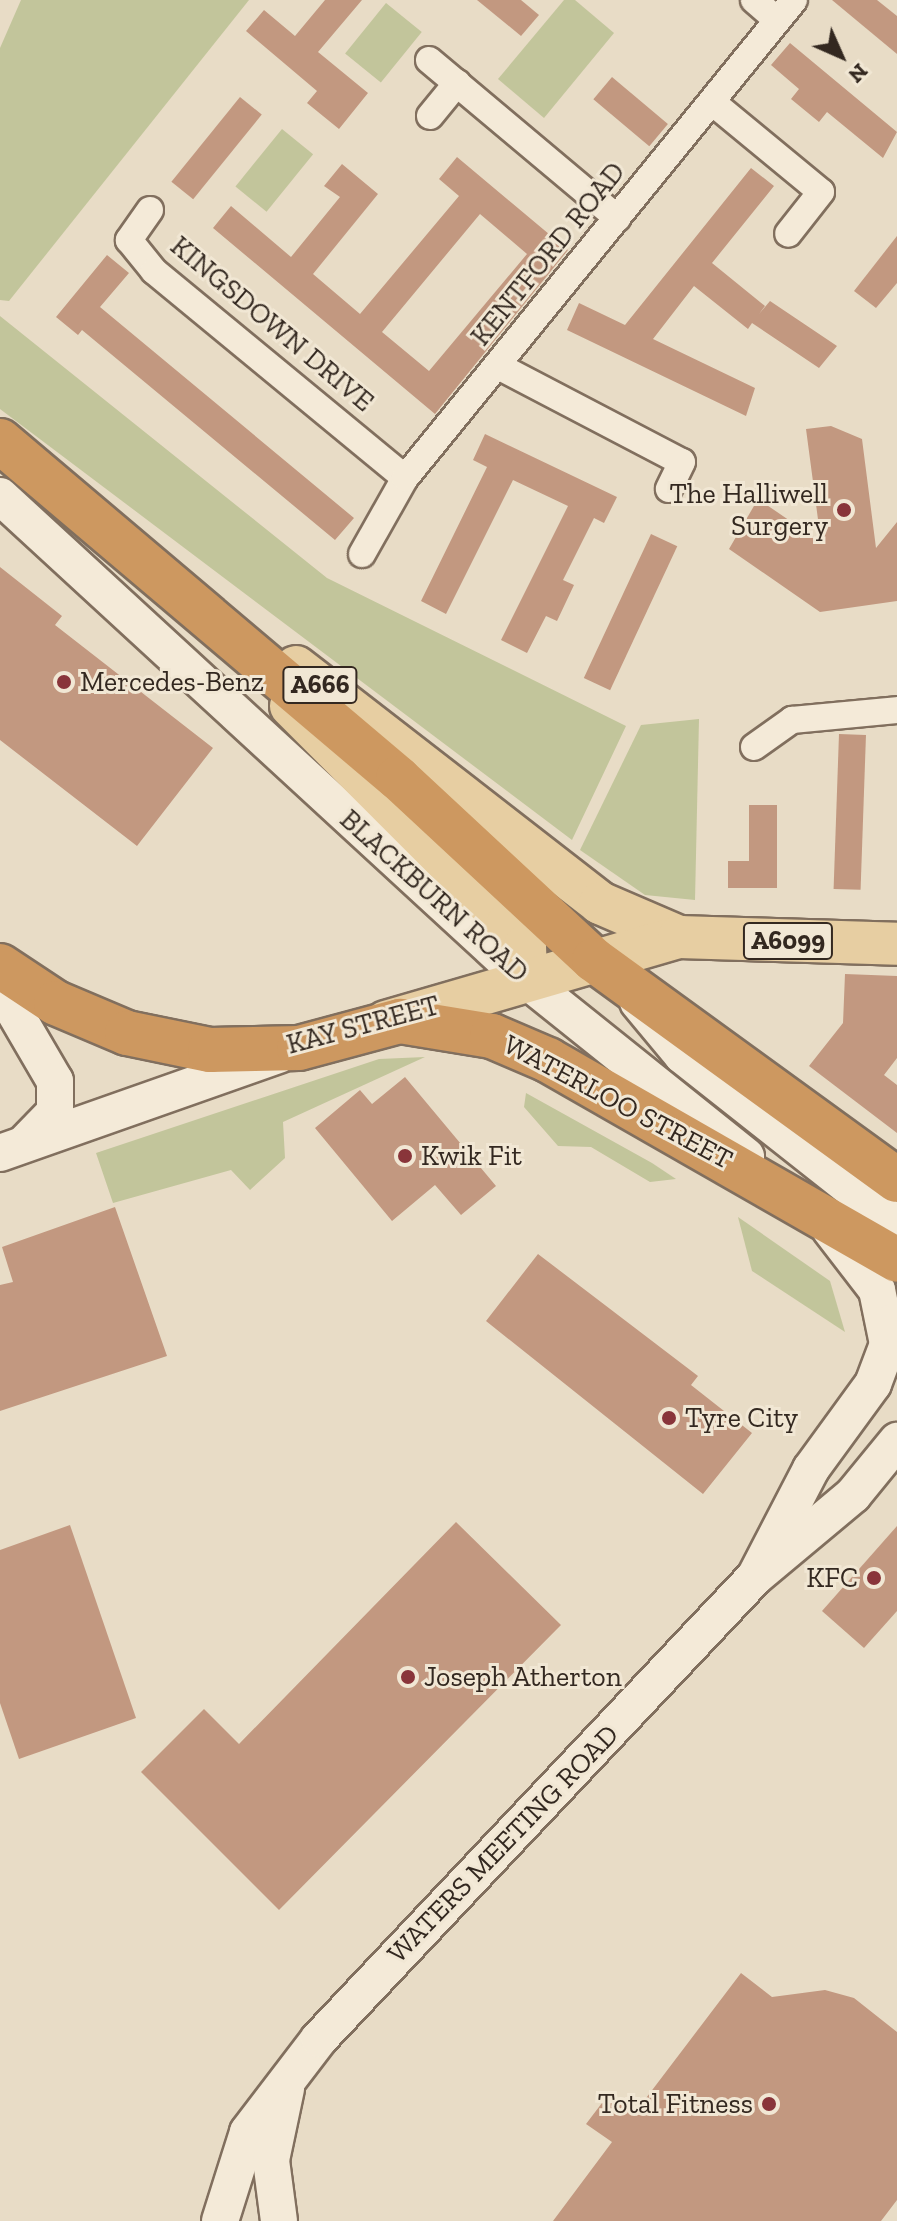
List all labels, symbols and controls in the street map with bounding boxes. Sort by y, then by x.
north arrow [801,16,881,96]
text: N [843,58,874,89]
street label: KENTFORD ROAD [464,156,632,352]
street label: KINGSDOWN DRIVE [164,229,380,419]
place label: The Halliwell Surgery [669,477,828,543]
marker: The Halliwell Surgery [835,501,853,519]
road number: A666 [282,663,358,707]
place label: Mercedes-Benz [80,665,264,699]
marker: Mercedes-Benz [55,673,73,691]
street label: BLACKBURN ROAD [333,803,535,989]
road number: A6099 [742,919,834,963]
street label: KAY STREET [283,988,443,1062]
street label: WATERLOO STREET [498,1027,738,1177]
place label: Kwik Fit [421,1139,522,1173]
marker: Kwik Fit [396,1147,414,1165]
place label: Tyre City [685,1401,798,1435]
marker: Tyre City [660,1409,678,1427]
place label: KFC [806,1561,858,1595]
marker: KFC [865,1569,883,1587]
place label: Joseph Atherton [424,1660,623,1694]
marker: Joseph Atherton [399,1668,417,1686]
street label: WATERS MEETING ROAD [380,1718,626,1970]
place label: Total Fitness [598,2087,753,2121]
marker: Total Fitness [760,2095,778,2113]

